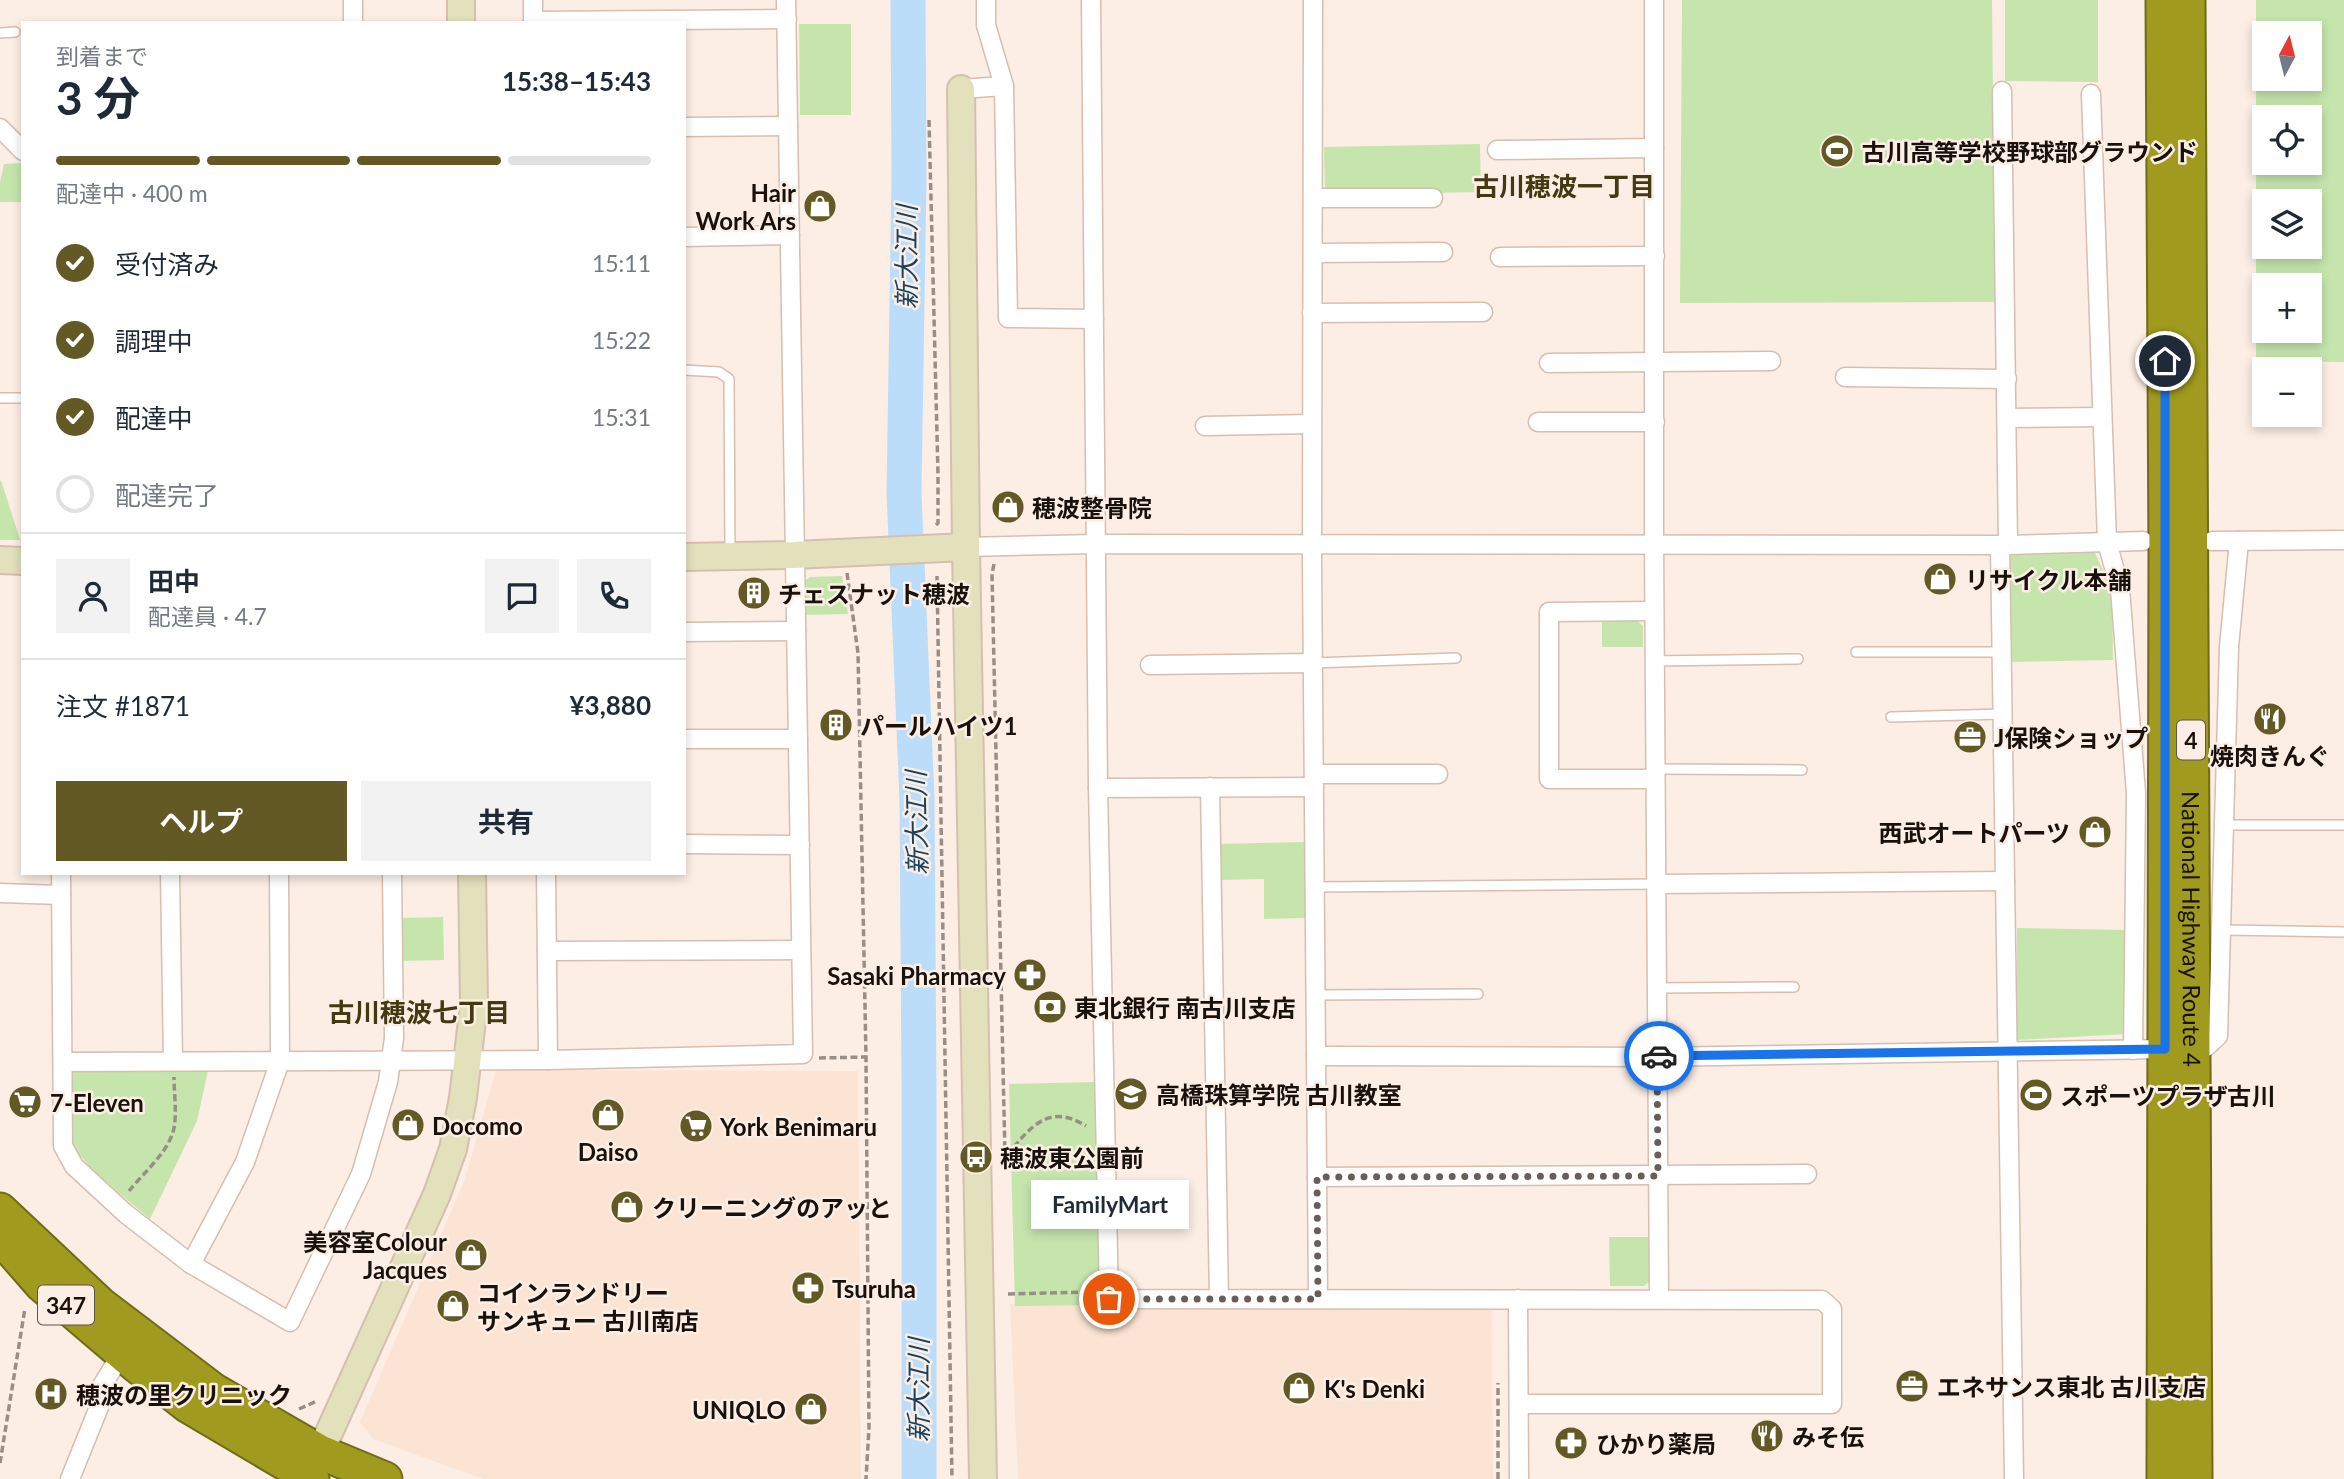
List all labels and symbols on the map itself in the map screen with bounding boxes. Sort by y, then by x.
north arrow [2252,21,2322,91]
sports icon: 古川高等学校野球部グラウンド [1818,132,1856,170]
place label: 古川高等学校野球部グラウンド [1862,137,2198,166]
district label: 古川穂波一丁目 [1473,170,1655,202]
place label: Hair Work Ars [696,178,796,235]
shop icon: Hair Work Ars [801,187,839,225]
water label: 新大江川 [890,202,922,309]
pin [2135,331,2195,391]
shop icon: 穂波整骨院 [989,488,1027,526]
place label: 穂波整骨院 [1032,493,1152,522]
shop icon: リサイクル本舗 [1921,560,1959,598]
place label: リサイクル本舗 [1965,565,2132,594]
building icon: チェスナット穂波 [735,574,773,612]
place label: チェスナット穂波 [778,579,970,608]
restaurant icon: 焼肉きんぐ [2251,700,2289,738]
building icon: パールハイツ1 [817,706,855,744]
place label: パールハイツ1 [860,711,1017,740]
office icon: J保険ショップ [1951,718,1989,756]
road number: 4 [2177,720,2205,760]
place label: J保険ショップ [1994,723,2148,752]
place label: 焼肉きんぐ [2210,741,2330,770]
water label: 新大江川 [899,768,933,875]
street label: National Highway Route 4 [2177,791,2208,1067]
shop icon: 西武オートパーツ [2076,813,2114,851]
place label: 西武オートパーツ [1878,818,2070,847]
pharmacy icon: Sasaki Pharmacy [1011,956,1049,994]
place label: Sasaki Pharmacy [827,961,1006,990]
bank icon: 東北銀行 南古川支店 [1031,988,1069,1026]
place label: 東北銀行 南古川支店 [1074,993,1296,1022]
district label: 古川穂波七丁目 [328,996,510,1028]
courier [1624,1021,1694,1091]
school or university icon: 高橋珠算学院 古川教室 [1112,1075,1150,1113]
sports icon: スポーツプラザ古川 [2017,1076,2055,1114]
place label: 高橋珠算学院 古川教室 [1156,1080,1402,1109]
place label: スポーツプラザ古川 [2060,1081,2276,1110]
supermarket icon: 7-Eleven [6,1083,44,1121]
place label: 7-Eleven [50,1088,144,1117]
shop icon: Daiso [589,1096,627,1134]
shop icon: Docomo [389,1106,427,1144]
supermarket icon: York Benimaru [677,1107,715,1145]
place label: Docomo [432,1111,523,1140]
place label: York Benimaru [719,1112,877,1141]
place label: Daiso [578,1137,638,1166]
bus stop icon: 穂波東公園前 [957,1138,995,1176]
place label: 穂波東公園前 [1000,1143,1144,1172]
callout: FamilyMart [1030,1180,1188,1229]
shop icon: クリーニングのアッと [608,1188,646,1226]
place label: クリーニングのアッと [652,1193,892,1222]
place label: 美容室Colour Jacques [303,1227,447,1284]
shop icon: 美容室Colour Jacques [452,1236,490,1274]
pharmacy icon: Tsuruha [789,1269,827,1307]
pin [1079,1269,1139,1329]
place label: Tsuruha [832,1274,916,1303]
place label: コインランドリー サンキュー 古川南店 [477,1278,699,1335]
road number: 347 [38,1286,94,1324]
shop icon: コインランドリー サンキュー 古川南店 [434,1287,472,1325]
water label: 新大江川 [902,1335,934,1442]
office icon: エネサンス東北 古川支店 [1893,1367,1931,1405]
shop icon: K's Denki [1280,1369,1318,1407]
place label: エネサンス東北 古川支店 [1937,1372,2206,1401]
place label: K's Denki [1324,1374,1425,1403]
hospital icon: 穂波の里クリニック [32,1375,70,1413]
place label: 穂波の里クリニック [76,1380,292,1409]
shop icon: UNIQLO [792,1390,830,1428]
place label: UNIQLO [692,1395,786,1424]
restaurant icon: みそ伝 [1748,1417,1786,1455]
place label: みそ伝 [1792,1422,1864,1451]
pharmacy icon: ひかり薬局 [1552,1424,1590,1462]
place label: ひかり薬局 [1596,1429,1716,1458]

